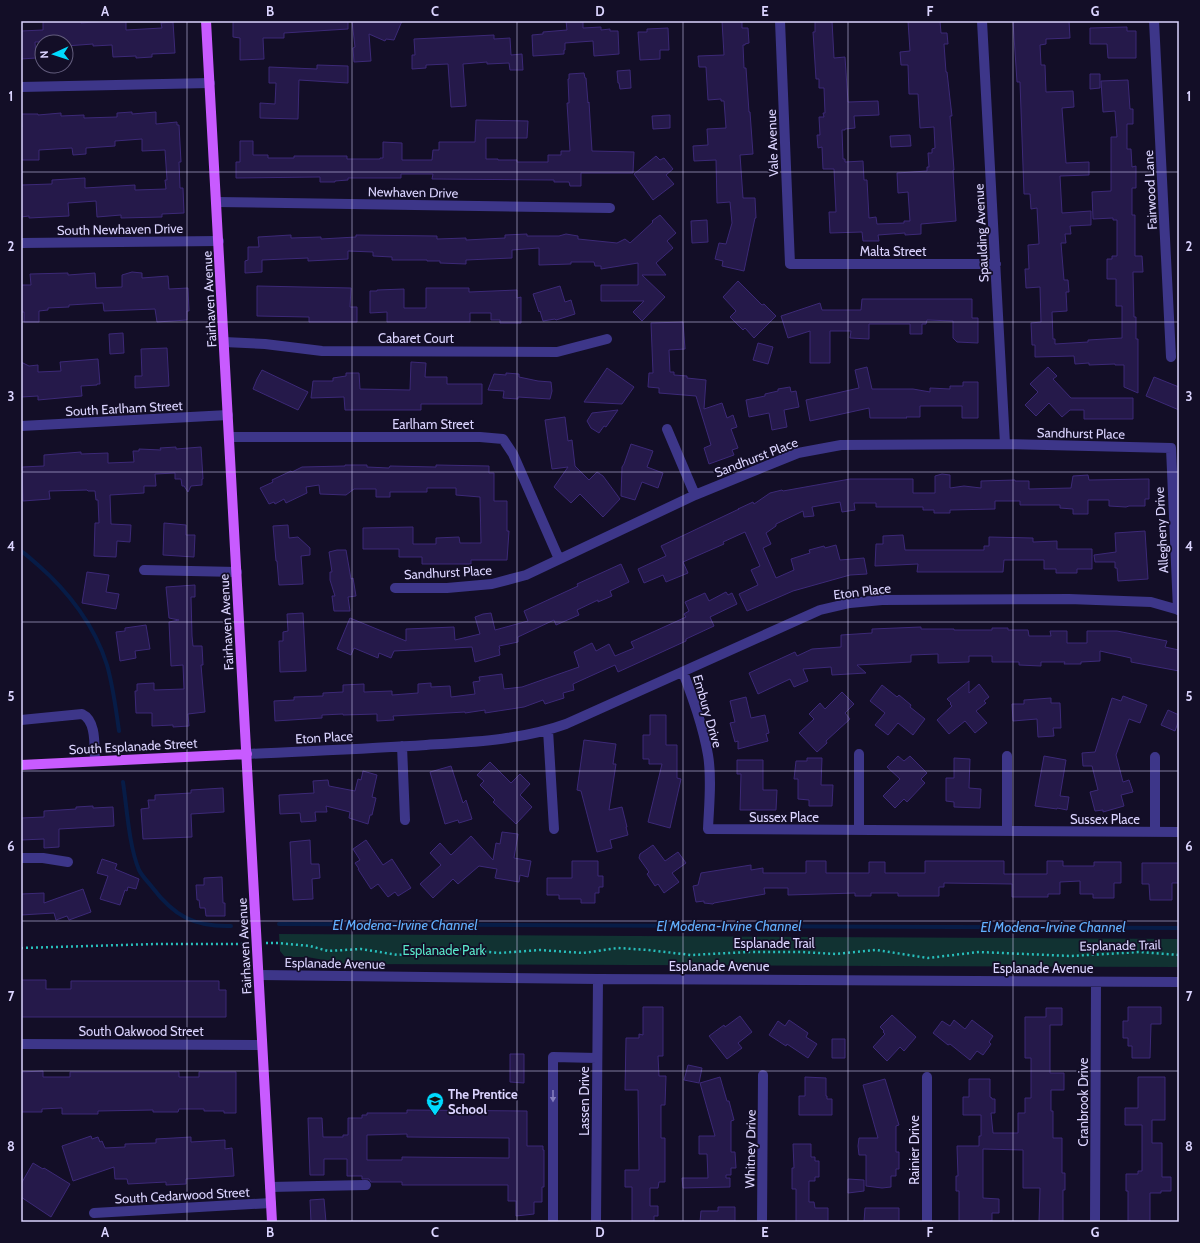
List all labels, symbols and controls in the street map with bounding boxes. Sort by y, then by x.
text: A [101,3,110,19]
text: B [266,3,274,19]
text: C [431,3,439,19]
text: D [595,3,605,19]
text: E [761,3,769,19]
text: F [927,3,934,19]
text: G [1091,3,1100,19]
north arrow [34,34,74,74]
text: N [37,50,51,59]
text: 1 [9,88,13,104]
text: 1 [1187,88,1191,104]
street label: Vale Avenue [763,109,781,177]
street label: Fairwood Lane [1140,149,1160,230]
street label: Newhaven Drive [368,183,459,201]
street label: Spaulding Avenue [970,183,992,283]
street label: South Newhaven Drive [57,220,184,238]
text: 2 [8,238,15,254]
text: 2 [1186,238,1193,254]
street label: Malta Street [860,243,927,259]
street label: Fairhaven Avenue [198,250,220,348]
street label: Cabaret Court [378,330,455,346]
text: 3 [7,388,15,404]
text: 3 [1185,388,1193,404]
street label: South Earlham Street [65,397,184,419]
street label: Earlham Street [392,416,474,432]
street label: Sandhurst Place [1037,424,1126,442]
street label: Sandhurst Place [712,434,800,480]
street label: Allegheny Drive [1151,486,1171,574]
text: 4 [7,538,15,554]
text: 4 [1185,538,1193,554]
street label: Sandhurst Place [404,562,493,582]
street label: Fairhaven Avenue [215,573,237,671]
street label: Eton Place [832,579,892,602]
street label: Embury Drive [690,673,726,750]
text: 5 [8,688,15,704]
text: 5 [1186,688,1193,704]
street label: Eton Place [295,727,354,747]
street label: South Esplanade Street [68,735,198,757]
street label: Sussex Place [749,809,819,825]
street label: Sussex Place [1070,811,1140,827]
text: 6 [7,838,15,854]
text: 6 [1185,838,1193,854]
street label: Fairhaven Avenue [233,897,255,995]
water label: El Modena-Irvine Channel [333,916,478,934]
water label: El Modena-Irvine Channel [657,917,802,935]
water label: El Modena-Irvine Channel [981,918,1126,936]
street label: Esplanade Trail [733,935,815,951]
street label: Esplanade Trail [1079,936,1161,954]
park label: Esplanade Park [403,942,486,958]
street label: Esplanade Avenue [285,954,386,972]
street label: Esplanade Avenue [669,958,770,974]
street label: Esplanade Avenue [993,960,1094,976]
text: 7 [8,988,15,1004]
text: 7 [1186,988,1193,1004]
street label: South Oakwood Street [78,1023,204,1039]
street label: Cranbrook Drive [1075,1057,1091,1146]
street label: Lassen Drive [576,1066,592,1136]
place label: The Prentice School [448,1086,518,1117]
one-way arrow [550,1090,556,1103]
school or university icon: The Prentice School [425,1091,445,1116]
street label: Whitney Drive [741,1109,759,1189]
street label: Rainier Drive [906,1115,922,1185]
text: 8 [7,1138,15,1154]
text: 8 [1185,1138,1193,1154]
street label: South Cedarwood Street [114,1183,251,1207]
text: A [101,1224,110,1240]
text: B [266,1224,274,1240]
text: C [431,1224,439,1240]
text: D [595,1224,605,1240]
text: E [761,1224,769,1240]
text: F [927,1224,934,1240]
text: G [1091,1224,1100,1240]

